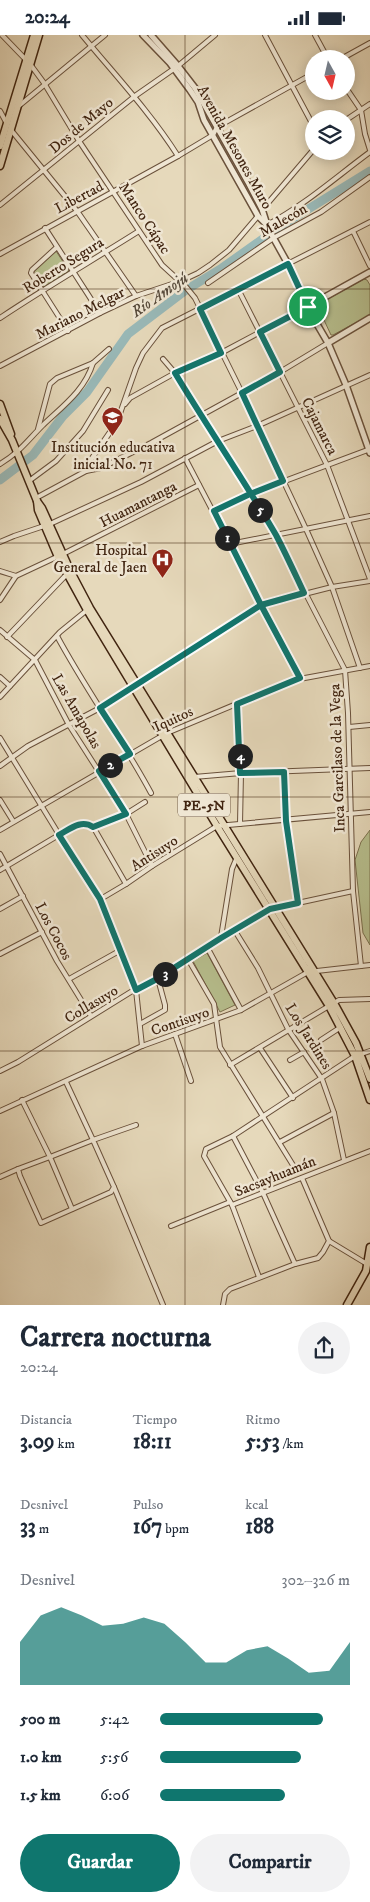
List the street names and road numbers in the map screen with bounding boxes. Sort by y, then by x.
street label: Avenida Mesones Muro [193,82,276,212]
street label: Dos de Mayo [45,93,117,158]
street label: Libertad [52,177,107,218]
street label: Manco Cápac [114,179,175,258]
street label: Malecón [256,199,311,242]
street label: Roberto Segura [19,233,108,298]
street label: Mariano Melgar [32,283,128,344]
street label: Cajamarca [297,394,342,459]
street label: Huamantanga [96,477,181,532]
street label: Las Amapolas [48,670,106,752]
street label: Inca Garcilaso de la Vega [325,683,350,833]
street label: Iquitos [150,702,196,737]
road number: PE-5N [178,793,230,817]
street label: Antisuyo [127,831,182,876]
street label: Los Cocos [31,899,77,963]
street label: Collasuyo [61,981,122,1028]
street label: Los Jardines [281,1000,336,1073]
street label: Contisuyo [149,1003,212,1040]
street label: Sacsayhuamán [232,1152,319,1201]

